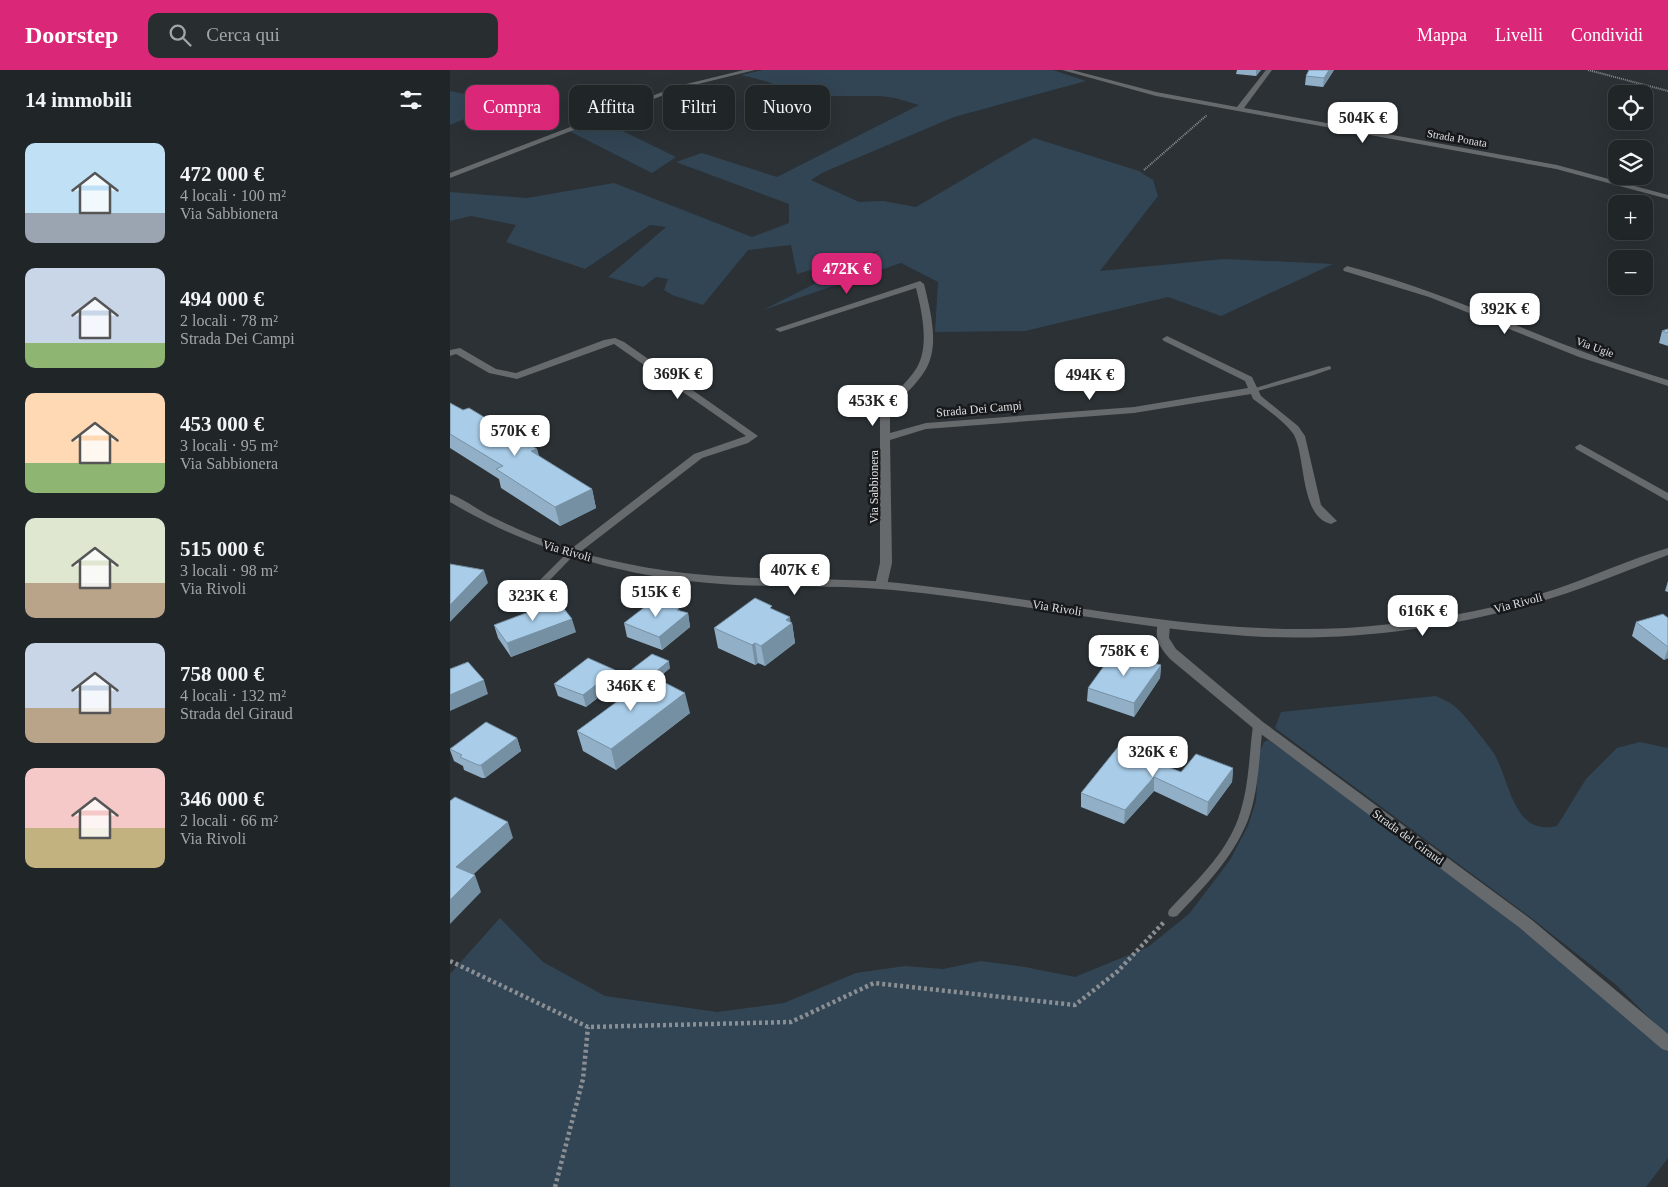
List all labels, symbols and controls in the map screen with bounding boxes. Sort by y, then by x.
search box [148,13,498,58]
icon: search [166,21,194,49]
text: Doorstep [25,22,118,48]
text: Cerca qui [206,24,280,45]
text: Mappa [1417,25,1467,45]
text: Livelli [1495,25,1543,45]
text: Condividi [1571,25,1643,45]
chip: Compra [465,85,559,130]
chip: Affitta [569,85,653,130]
chip: Filtri [663,85,735,130]
chip: Nuovo [745,85,830,130]
map controls [1608,85,1653,295]
button: locate [1608,85,1653,130]
icon: filters [397,86,425,114]
text: 14 immobili [25,88,132,112]
pin: 504K € [1322,102,1404,144]
text: 504K € [1339,109,1387,126]
street label: Strada Ponata [1426,127,1488,149]
button: layers [1608,140,1653,185]
text: 472 000 € [180,162,264,186]
icon: home [65,163,125,223]
text: 4 locali · 100 m² [180,187,286,204]
button: + [1608,195,1653,240]
text: Via Sabbionera [180,205,278,222]
button: − [1608,250,1653,295]
pin: 472K € [806,252,888,295]
text: 472K € [823,260,871,277]
text: 494 000 € [180,287,264,311]
icon: home [65,288,125,348]
pin: 392K € [1464,292,1546,335]
text: 392K € [1481,300,1529,317]
text: 2 locali · 78 m² [180,312,278,329]
text: Strada Dei Campi [180,330,295,347]
street label: Via Ugie [1574,335,1616,359]
pin: 369K € [637,358,719,400]
pin: 494K € [1049,358,1131,401]
text: 369K € [654,365,702,382]
text: 494K € [1066,366,1114,383]
pin: 453K € [832,384,914,427]
text: 453K € [849,392,897,409]
street label: Strada Dei Campi [936,398,1023,420]
text: 453 000 € [180,412,264,436]
icon: home [65,413,125,473]
pin: 570K € [474,414,556,457]
text: 570K € [491,422,539,439]
text: 3 locali · 95 m² [180,437,278,454]
street label: Via Sabbionera [867,450,881,524]
text: Via Sabbionera [180,455,278,472]
text: 515 000 € [180,537,264,561]
street label: Via Rivoli [541,537,593,565]
icon: home [65,538,125,598]
pin: 407K € [754,554,836,596]
text: 407K € [771,561,819,578]
text: 3 locali · 98 m² [180,562,278,579]
pin: 515K € [615,576,697,618]
text: Via Rivoli [180,580,246,597]
pin: 323K € [492,580,574,622]
text: 515K € [632,583,680,600]
text: 323K € [509,587,557,604]
street label: Via Rivoli [1492,590,1544,616]
pin: 616K € [1382,594,1464,637]
street label: Via Rivoli [1031,597,1083,619]
text: 616K € [1399,602,1447,619]
pin: 758K € [1083,634,1165,677]
text: 758K € [1100,642,1148,659]
text: 758 000 € [180,662,264,686]
icon: home [65,663,125,723]
pin: 346K € [590,670,672,712]
text: 346K € [607,677,655,694]
text: 4 locali · 132 m² [180,687,286,704]
text: Strada del Giraud [180,705,293,722]
pin: 326K € [1112,736,1194,778]
text: 326K € [1129,743,1177,760]
text: 346 000 € [180,787,264,811]
icon: home [65,788,125,848]
street label: Strada del Giraud [1370,806,1446,868]
text: 2 locali · 66 m² [180,812,278,829]
text: Via Rivoli [180,830,246,847]

